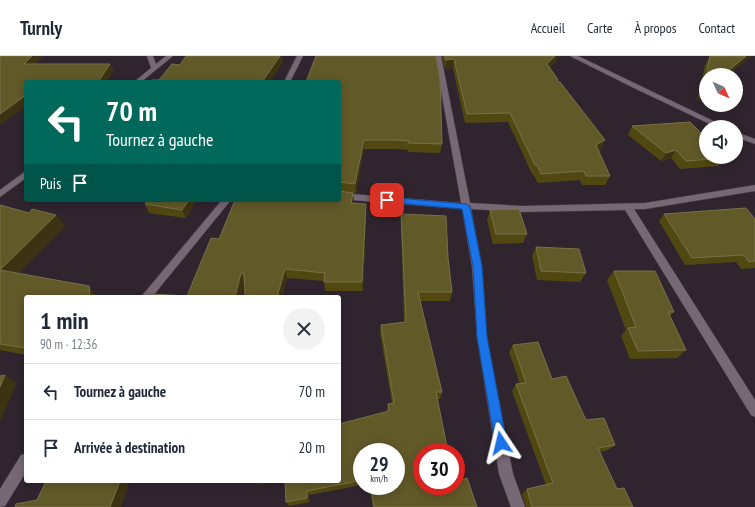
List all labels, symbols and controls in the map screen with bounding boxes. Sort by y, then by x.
text: Turnly [20,16,62,40]
text: Accueil [531,19,565,37]
text: Carte [587,19,613,37]
text: À propos [635,19,677,37]
text: Contact [699,19,735,37]
north arrow [699,68,743,112]
map controls [699,68,743,164]
text: 70 m [106,92,157,129]
icon: left [40,96,92,148]
button: sound [699,120,743,164]
text: Tournez à gauche [106,128,213,151]
icon: arrive [69,172,91,194]
text: Puis [40,174,61,193]
pin [370,183,404,217]
icon: arrive [376,189,398,211]
text: 1 min [40,305,88,336]
button: close [283,308,325,350]
text: 90 m · 12:36 [40,336,97,353]
icon: left [40,381,62,403]
text: Tournez à gauche [74,382,166,401]
text: 70 m [299,382,325,401]
position arrow [480,422,522,464]
icon: arrive [40,437,62,459]
text: Arrivée à destination [74,438,185,457]
text: 20 m [299,438,325,457]
speed limit sign: 30 [413,443,465,495]
text: 29 [369,451,389,477]
text: km/h [370,472,388,485]

